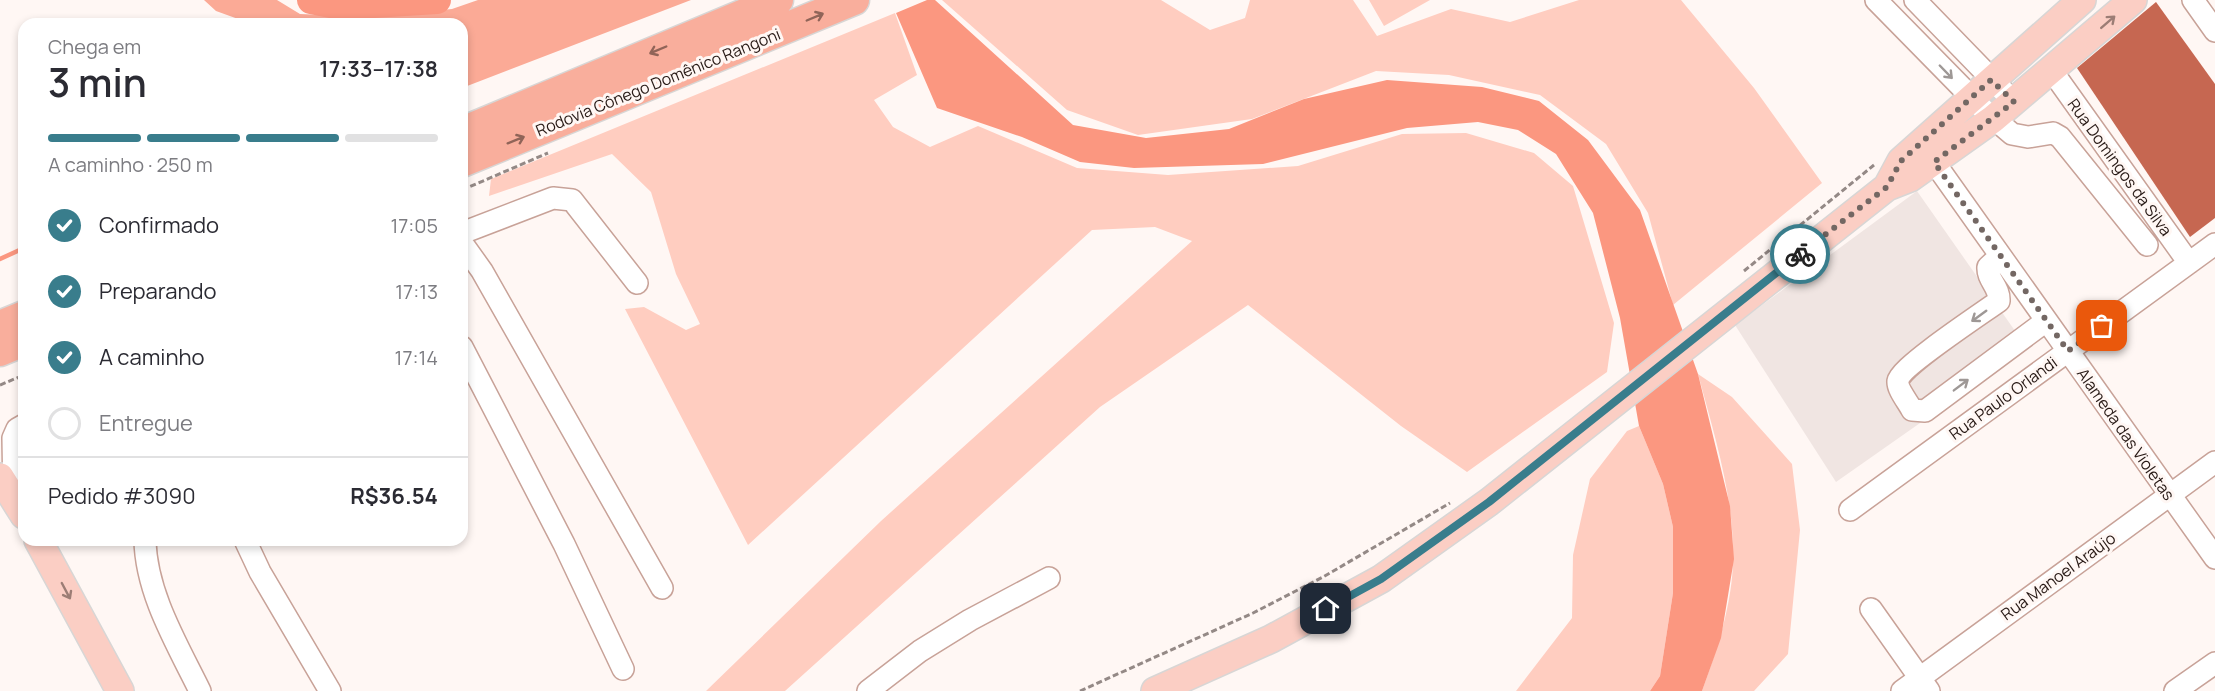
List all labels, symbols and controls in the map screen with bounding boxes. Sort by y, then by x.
one-way arrow [806,11,824,22]
one-way arrow [2100,15,2116,28]
street label: Rodovia Cônego Domênico Rangoni [532,23,784,141]
text: Chega em [48,33,141,60]
one-way arrow [649,45,668,56]
text: 17:33–17:38 [319,54,438,84]
text: 3 min [48,55,147,109]
one-way arrow [1939,64,1954,79]
street label: Rua Domingos da Silva [2063,94,2177,240]
one-way arrow [506,134,525,145]
text: A caminho · 250 m [48,151,213,178]
icon: check [48,209,81,242]
text: Confirmado [99,210,219,240]
text: 17:05 [390,212,438,239]
courier [1770,224,1830,284]
icon: bike [1784,238,1817,271]
icon: check [48,275,81,308]
text: Preparando [99,276,217,306]
text: 17:13 [395,278,438,305]
pin [2076,300,2127,351]
one-way arrow [1971,309,1987,322]
icon: bag [2085,309,2118,342]
icon: check [48,341,81,374]
text: A caminho [99,342,205,372]
text: 17:14 [395,344,438,371]
street label: Rua Paulo Orlandi [1945,351,2061,445]
street label: Alameda das Violetas [2072,364,2180,504]
one-way arrow [1952,378,1968,391]
text: Entregue [99,408,193,438]
text: Pedido #3090 [48,481,196,511]
text: R$36.54 [350,481,438,511]
street label: Rua Manoel Araújo [1996,527,2120,625]
one-way arrow [61,582,72,600]
pin [1300,583,1351,634]
icon: home [1309,592,1342,625]

